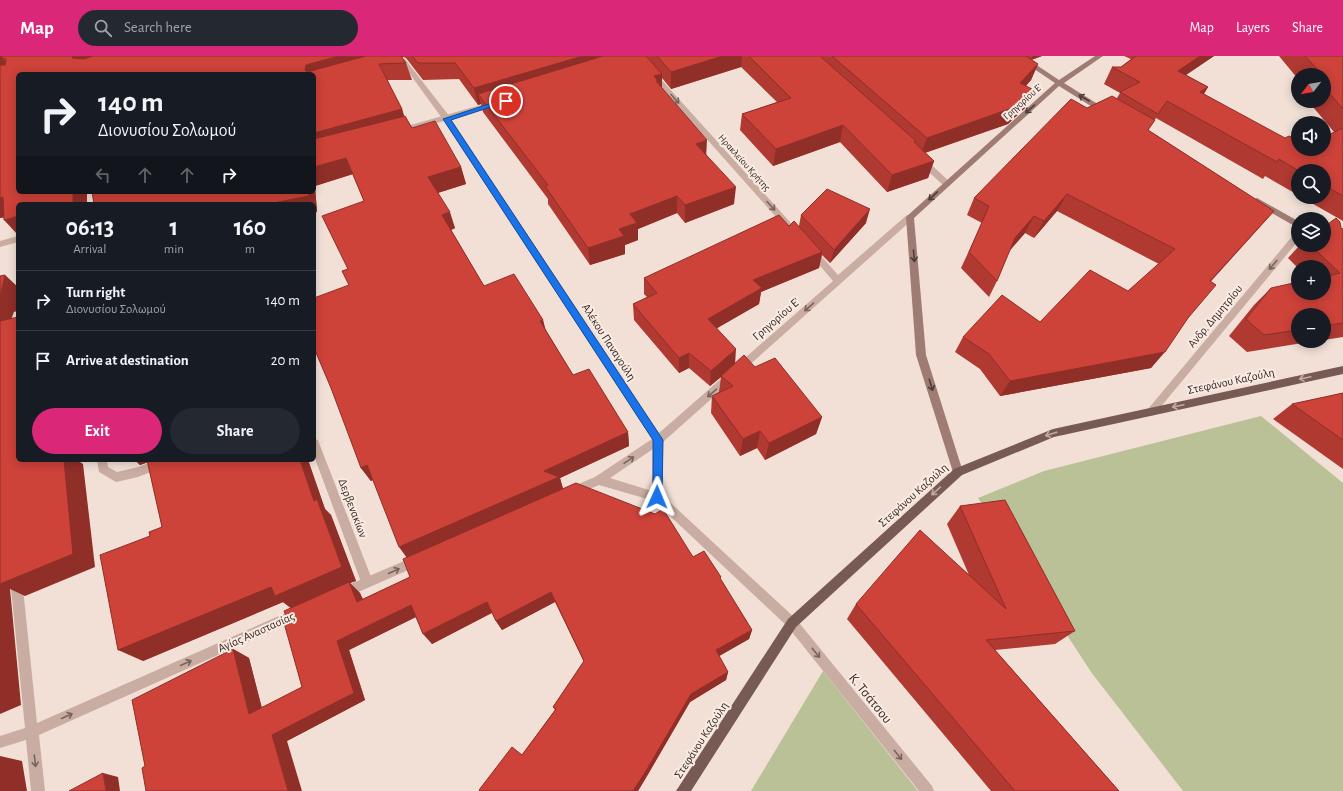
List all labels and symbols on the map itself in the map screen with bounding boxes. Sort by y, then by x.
north arrow [1291,68,1331,108]
street label: Γρηγορίου Ε' [1001,82,1044,122]
pin [489,84,523,118]
one-way arrow [670,94,679,104]
one-way arrow [1079,94,1090,102]
one-way arrow [1025,105,1035,114]
street label: Ηρακλείου Κρήτης [716,132,772,193]
one-way arrow [928,192,938,201]
one-way arrow [767,201,776,212]
one-way arrow [910,249,917,262]
one-way arrow [1269,259,1278,270]
street label: Ανδρ. Δημητρίου [1185,282,1245,350]
street label: Γρηγορίου Ε' [750,295,802,343]
street label: Αλέκου Παναγούλη [580,301,638,383]
one-way arrow [804,302,814,311]
street label: Στεφάνου Καζούλη [1186,366,1276,397]
one-way arrow [1299,375,1312,383]
one-way arrow [927,378,935,390]
one-way arrow [706,388,717,397]
one-way arrow [1172,403,1185,411]
one-way arrow [1045,431,1058,438]
one-way arrow [623,456,634,464]
street label: Στεφάνου Καζούλη [876,461,951,530]
position arrow [636,476,678,518]
street label: Δερβενακίων [336,477,370,539]
one-way arrow [931,487,941,496]
one-way arrow [388,566,400,574]
street label: Αγίας Αναστασίας [216,610,297,655]
one-way arrow [812,648,820,659]
one-way arrow [179,659,191,666]
street label: Κ. Τσάτσου [846,671,894,726]
street label: Στεφάνου Καζούλη [672,700,731,781]
one-way arrow [61,712,73,719]
one-way arrow [893,749,902,760]
one-way arrow [31,754,39,767]

